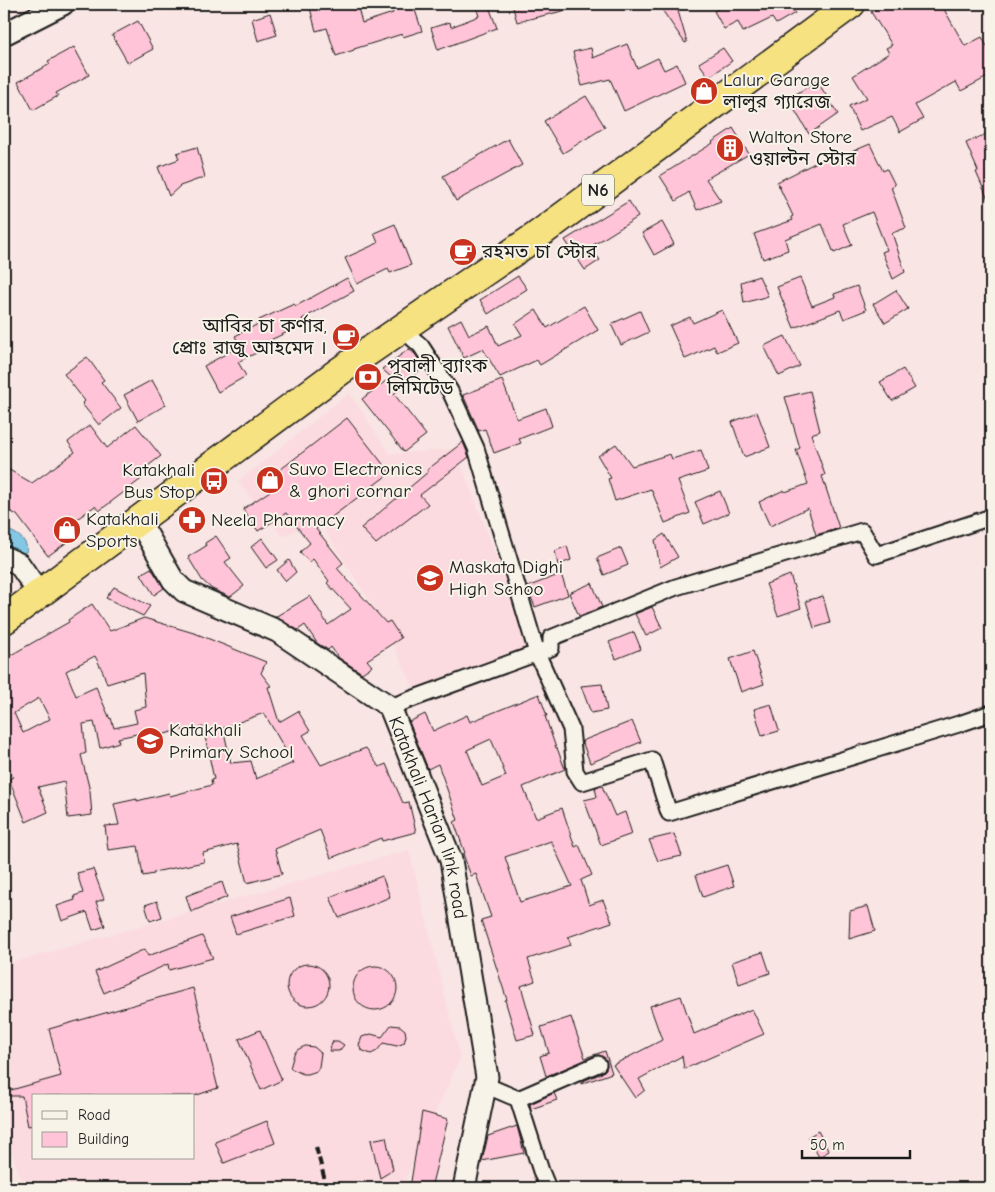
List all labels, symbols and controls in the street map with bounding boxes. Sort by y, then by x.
place label: Lalur Garage লালুর গ্যারেজ [722,69,831,113]
shop icon: Lalur Garage লালুর গ্যারেজ [689,76,719,106]
place label: Walton Store ওয়াল্টন স্টোর [749,126,857,170]
building icon: Walton Store ওয়াল্টন স্টোর [715,133,745,163]
road number: N6 [582,174,614,206]
cafe icon: রহমত চা স্টোর [448,237,478,267]
place label: রহমত চা স্টোর [481,240,598,263]
place label: আবির চা কর্ণার, প্রোঃ রাজু আহমেদ । [172,314,327,359]
cafe icon: আবির চা কর্ণার, প্রোঃ রাজু আহমেদ । [331,322,361,352]
place label: পূবালী ব্যাংক লিমিটেড [386,354,488,399]
bank icon: পূবালী ব্যাংক লিমিটেড [353,362,383,392]
place label: Suvo Electronics & ghori cornar [289,458,422,502]
place label: Katakhali Bus Stop [122,459,195,503]
shop icon: Suvo Electronics & ghori cornar [255,465,285,495]
bus stop icon: Katakhali Bus Stop [199,466,229,496]
pharmacy icon: Neela Pharmacy [177,505,207,535]
place label: Katakhali Sports [86,508,159,552]
place label: Neela Pharmacy [211,509,345,531]
shop icon: Katakhali Sports [52,515,82,545]
place label: Maskata Dighi High Schoo [449,556,563,600]
school or university icon: Maskata Dighi High Schoo [415,563,445,593]
street label: Katakhali Harian link road [384,713,472,921]
place label: Katakhali Primary School [169,719,294,763]
school or university icon: Katakhali Primary School [135,726,165,756]
legend [32,1094,195,1160]
text: Road [78,1106,110,1124]
scale bar [802,1127,910,1159]
text: Building [78,1130,129,1148]
text: 50 m [810,1136,845,1154]

